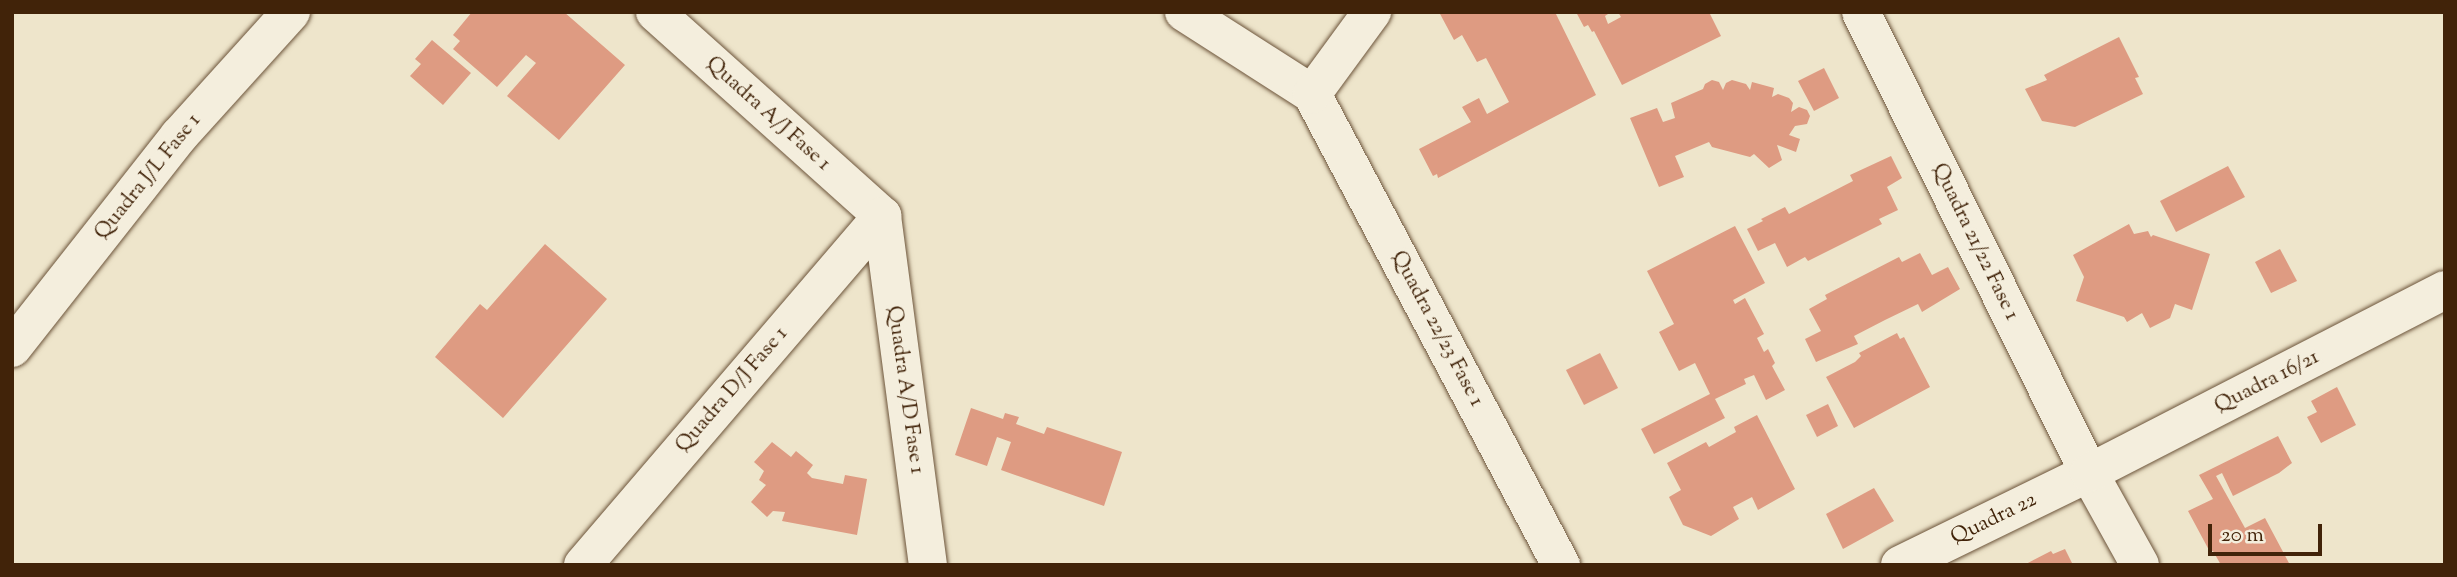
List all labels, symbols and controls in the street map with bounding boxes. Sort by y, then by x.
street label: Quadra A/J Fase 1 [700,51,836,177]
street label: Quadra J/L Fase 1 [90,109,206,245]
street label: Quadra 21/22 Fase 1 [1926,159,2024,325]
street label: Quadra 22/23 Fase 1 [1385,247,1489,411]
street label: Quadra A/D Fase 1 [881,304,929,476]
street label: Quadra D/J Fase 1 [671,322,793,458]
street label: Quadra 16/21 [2210,345,2324,419]
street label: Quadra 22 [1947,487,2041,551]
scale bar [2212,510,2326,554]
text: 20 m [2221,521,2264,551]

